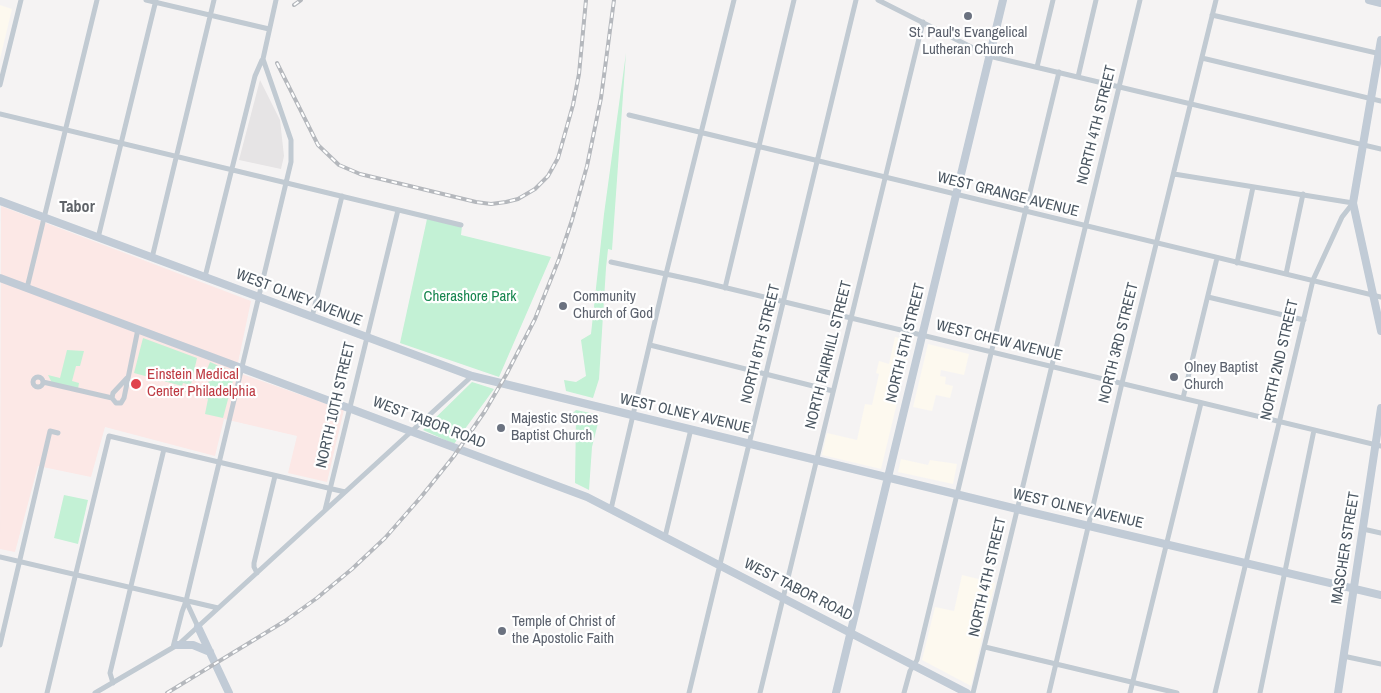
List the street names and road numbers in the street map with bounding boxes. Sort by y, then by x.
street label: NORTH 4TH STREET [1073,64,1121,186]
street label: WEST GRANGE AVENUE [935,169,1081,221]
street label: WEST OLNEY AVENUE [233,266,365,330]
street label: NORTH FAIRHILL STREET [802,279,856,431]
street label: NORTH 3RD STREET [1095,281,1143,405]
street label: NORTH 5TH STREET [882,282,930,404]
street label: NORTH 6TH STREET [737,283,785,405]
street label: NORTH 2ND STREET [1257,298,1303,422]
street label: WEST CHEW AVENUE [934,317,1064,365]
street label: NORTH 10TH STREET [313,340,359,470]
street label: WEST OLNEY AVENUE [618,390,752,438]
street label: WEST TABOR ROAD [370,393,488,453]
street label: WEST OLNEY AVENUE [1011,485,1145,533]
street label: MASCHER STREET [1328,491,1364,605]
street label: NORTH 4TH STREET [965,515,1011,639]
street label: WEST TABOR ROAD [741,555,855,625]

